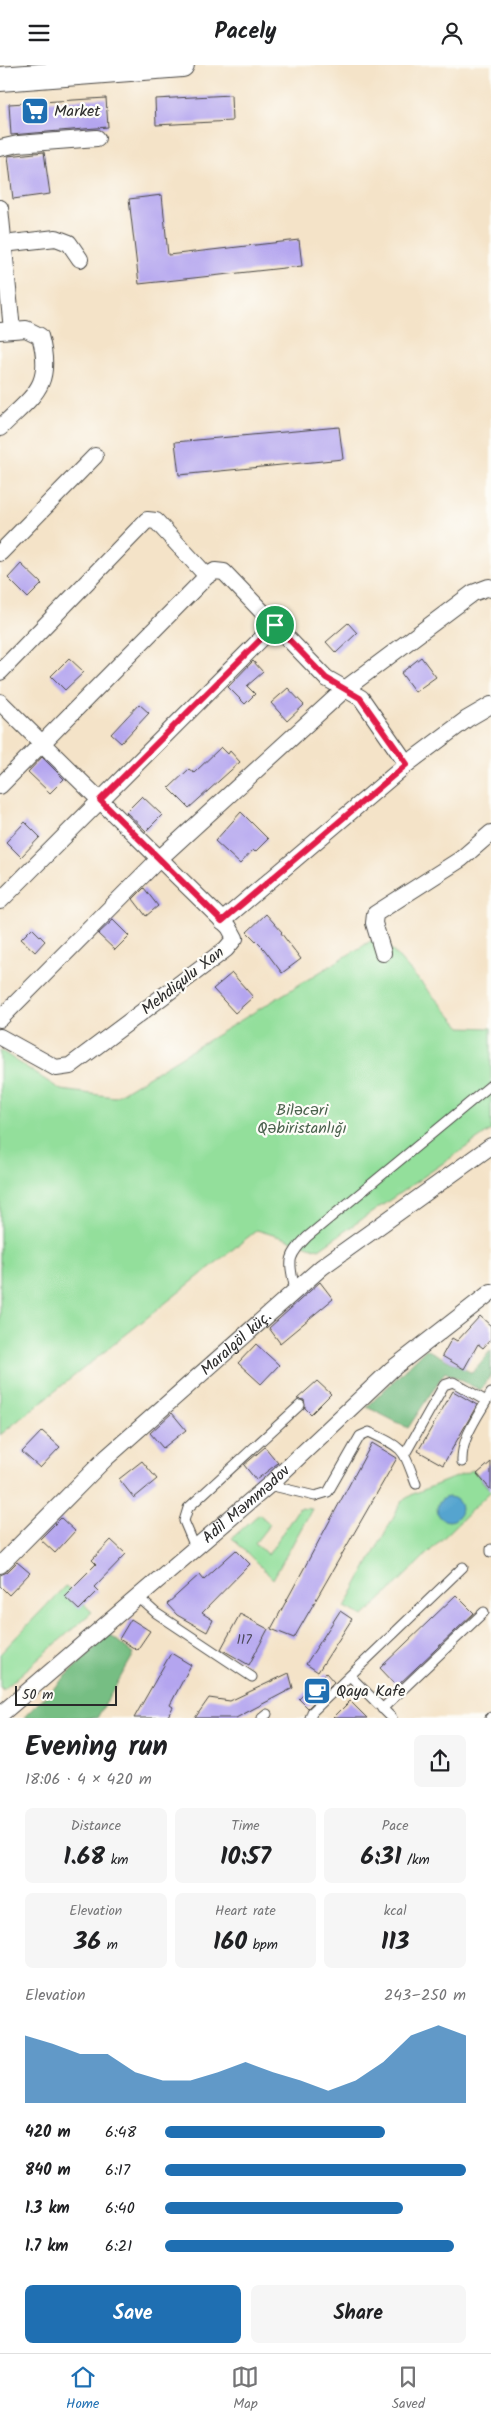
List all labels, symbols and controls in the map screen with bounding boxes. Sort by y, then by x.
text: Pacely [214,15,277,50]
icon: menu [25,19,53,47]
icon: person [438,19,466,47]
supermarket icon: Market [20,96,50,126]
place label: Market [54,99,101,124]
pin [254,604,296,646]
icon: arrive [261,611,289,639]
street label: Mehdiqulu Xan [136,941,230,1021]
park label: Biləcəri Qəbiristanlığı [257,1098,347,1141]
street label: Maralgöl küç. [195,1305,277,1382]
street label: Adil Məmmədov [196,1459,296,1550]
house number: 117 [236,1629,252,1651]
cafe icon: Qaya Kafe [302,1676,332,1706]
place label: Qaya Kafe [336,1679,405,1704]
scale bar [15,1683,118,1706]
text: 50 m [22,1684,53,1706]
text: Evening run [25,1725,168,1770]
button: share [414,1735,466,1787]
text: 18:06 · 4 × 420 m [25,1767,152,1792]
text: Distance [71,1815,121,1837]
text: Time [231,1815,260,1837]
text: Pace [382,1815,409,1837]
text: 1.68 [63,1837,105,1877]
text: 10:57 [220,1837,271,1877]
text: 6:31 [361,1837,401,1877]
text: km [105,1849,128,1871]
text: /km [401,1849,430,1871]
text: Elevation [69,1900,122,1922]
text: Heart rate [215,1900,276,1922]
text: kcal [384,1900,407,1922]
text: 36 [74,1922,101,1962]
text: 160 [213,1922,247,1962]
text: 113 [381,1922,410,1962]
text: m [101,1934,118,1956]
text: bpm [247,1934,278,1956]
text: Elevation [25,1983,86,2008]
text: 243–250 m [384,1983,466,2008]
text: 420 m [25,2120,71,2145]
text: 6:48 [105,2120,136,2145]
text: 840 m [25,2158,71,2183]
text: 6:17 [105,2158,130,2183]
text: 1.3 km [25,2196,70,2221]
text: 6:40 [105,2196,135,2221]
text: 1.7 km [25,2234,68,2259]
text: 6:21 [105,2234,132,2259]
button: Save [25,2285,241,2343]
button: Share [251,2285,466,2343]
tab: Home [66,2363,99,2415]
tab: Map [231,2363,259,2415]
tab: Saved [392,2363,425,2415]

